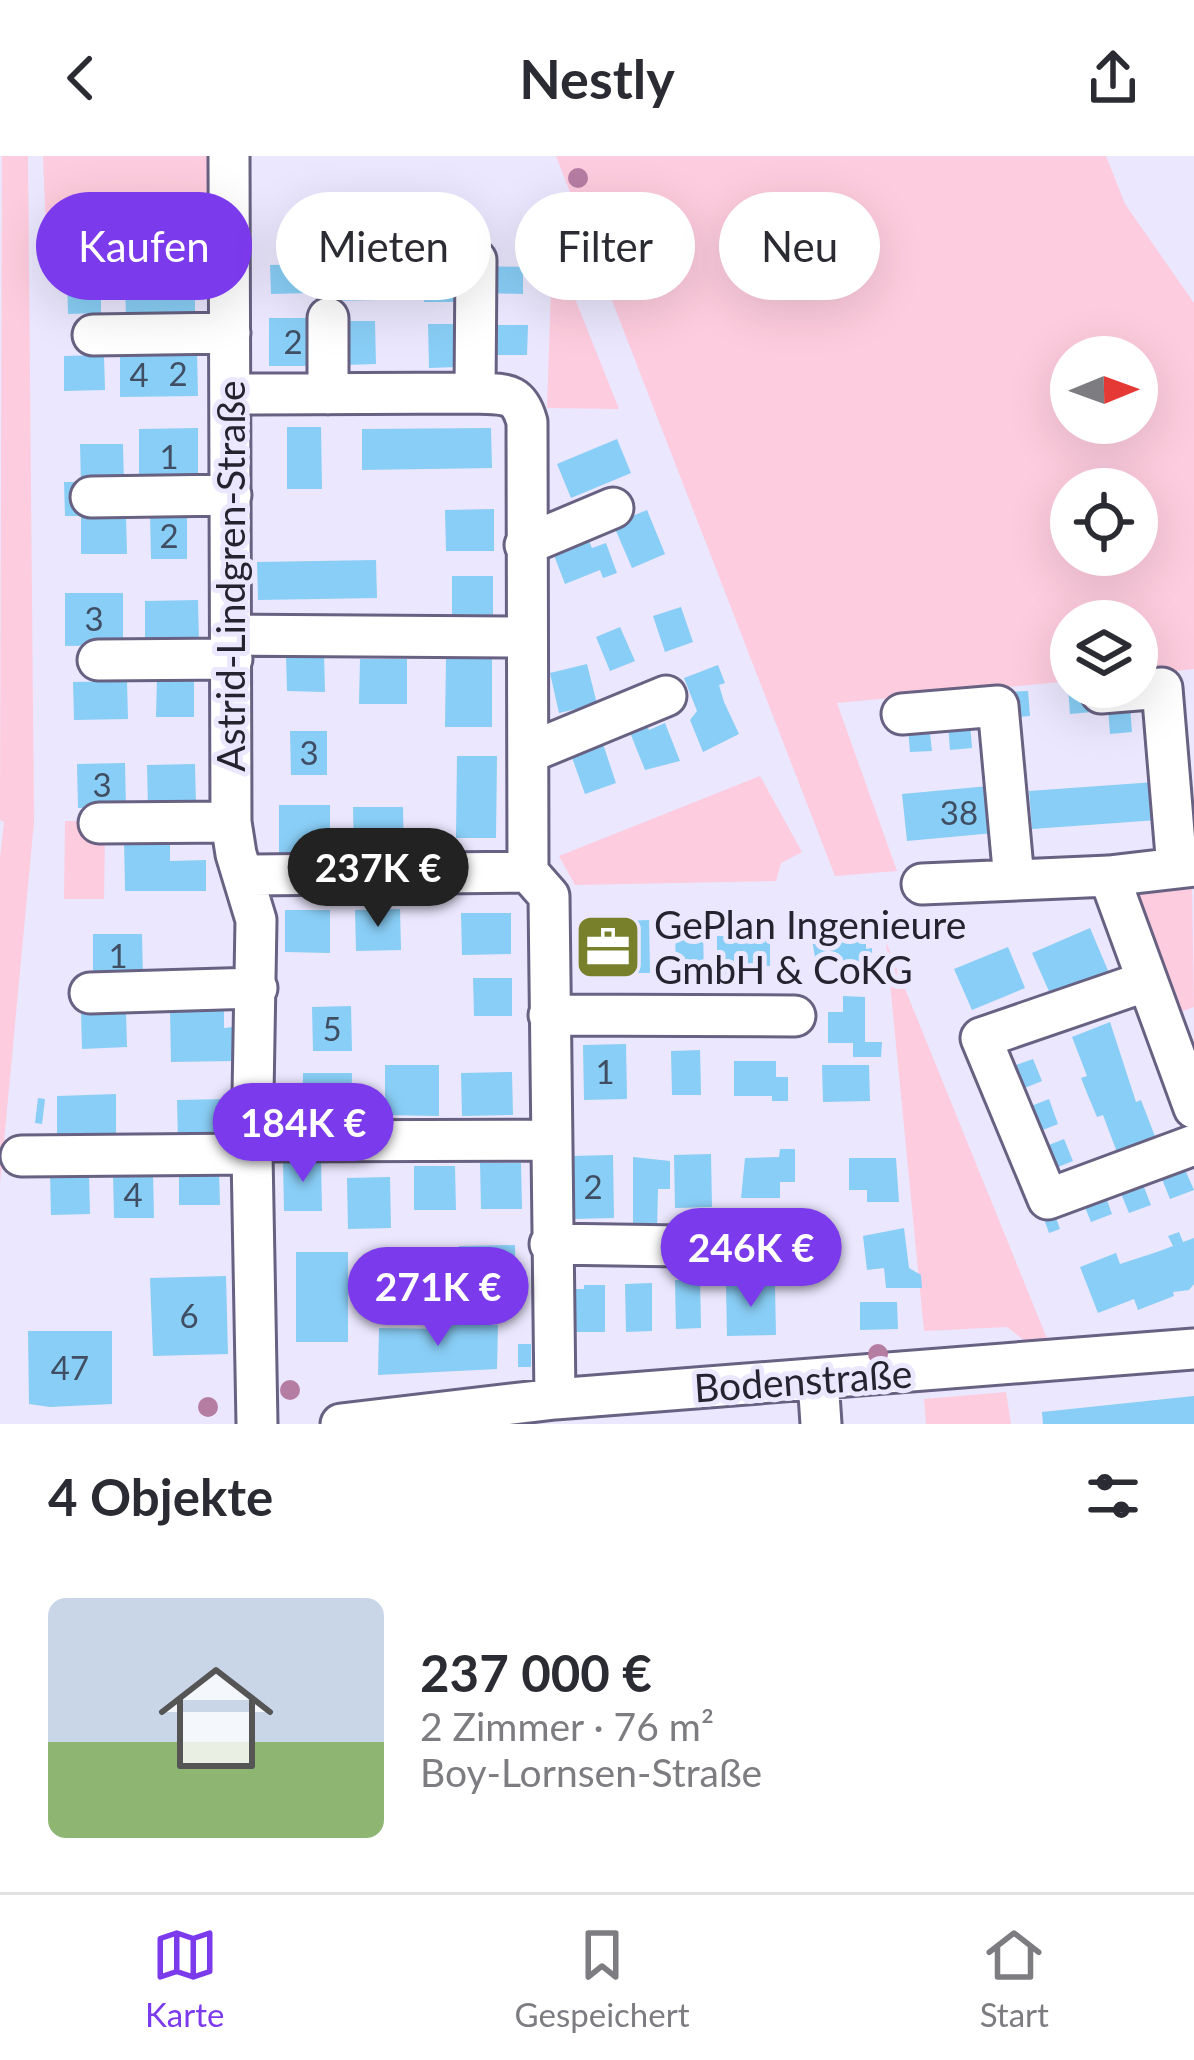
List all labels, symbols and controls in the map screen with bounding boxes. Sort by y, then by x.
icon: back [48,45,114,111]
icon: share [1080,45,1146,111]
text: Nestly [519,46,675,111]
chip: Kaufen [36,192,252,300]
chip: Mieten [276,192,491,300]
chip: Filter [515,192,695,300]
chip: Neu [719,192,880,300]
house number: 2 [283,321,303,361]
north arrow [1050,336,1158,444]
map controls [1050,336,1158,708]
house number: 2 [168,353,188,393]
house number: 4 [129,354,149,394]
street label: Astrid-Lindgren-Straße [207,380,253,772]
house number: 1 [159,436,179,476]
button: locate [1050,468,1158,576]
house number: 2 [159,515,179,555]
house number: 3 [84,598,104,638]
button: layers [1050,600,1158,708]
house number: 3 [299,732,319,772]
house number: 3 [92,764,112,804]
house number: 38 [940,792,978,832]
pin: 237K € [280,828,476,930]
text: 237K € [315,844,441,890]
place label: GePlan Ingenieure GmbH & CoKG [654,901,966,992]
office icon: GePlan Ingenieure GmbH & CoKG [573,912,643,982]
house number: 1 [108,935,128,975]
house number: 5 [322,1008,342,1048]
house number: 1 [595,1051,615,1091]
pin: 184K € [205,1083,401,1185]
text: 184K € [240,1099,366,1145]
house number: 2 [583,1166,603,1206]
house number: 4 [123,1174,143,1214]
pin: 246K € [653,1208,849,1310]
text: 246K € [688,1224,814,1270]
pin: 271K € [340,1247,536,1349]
text: 271K € [375,1263,501,1309]
house number: 6 [179,1295,199,1335]
house number: 47 [51,1347,89,1387]
street label: Bodenstraße [692,1349,914,1411]
icon: filters [1080,1463,1146,1529]
text: 4 Objekte [48,1466,273,1527]
text: 237 000 € [420,1642,652,1703]
icon: home [144,1646,288,1790]
text: 2 Zimmer · 76 m² [420,1703,714,1749]
text: Boy-Lornsen-Straße [420,1749,762,1795]
tab: Karte [145,1922,224,2034]
tab: Gespeichert [515,1922,690,2034]
tab: Start [980,1922,1049,2034]

